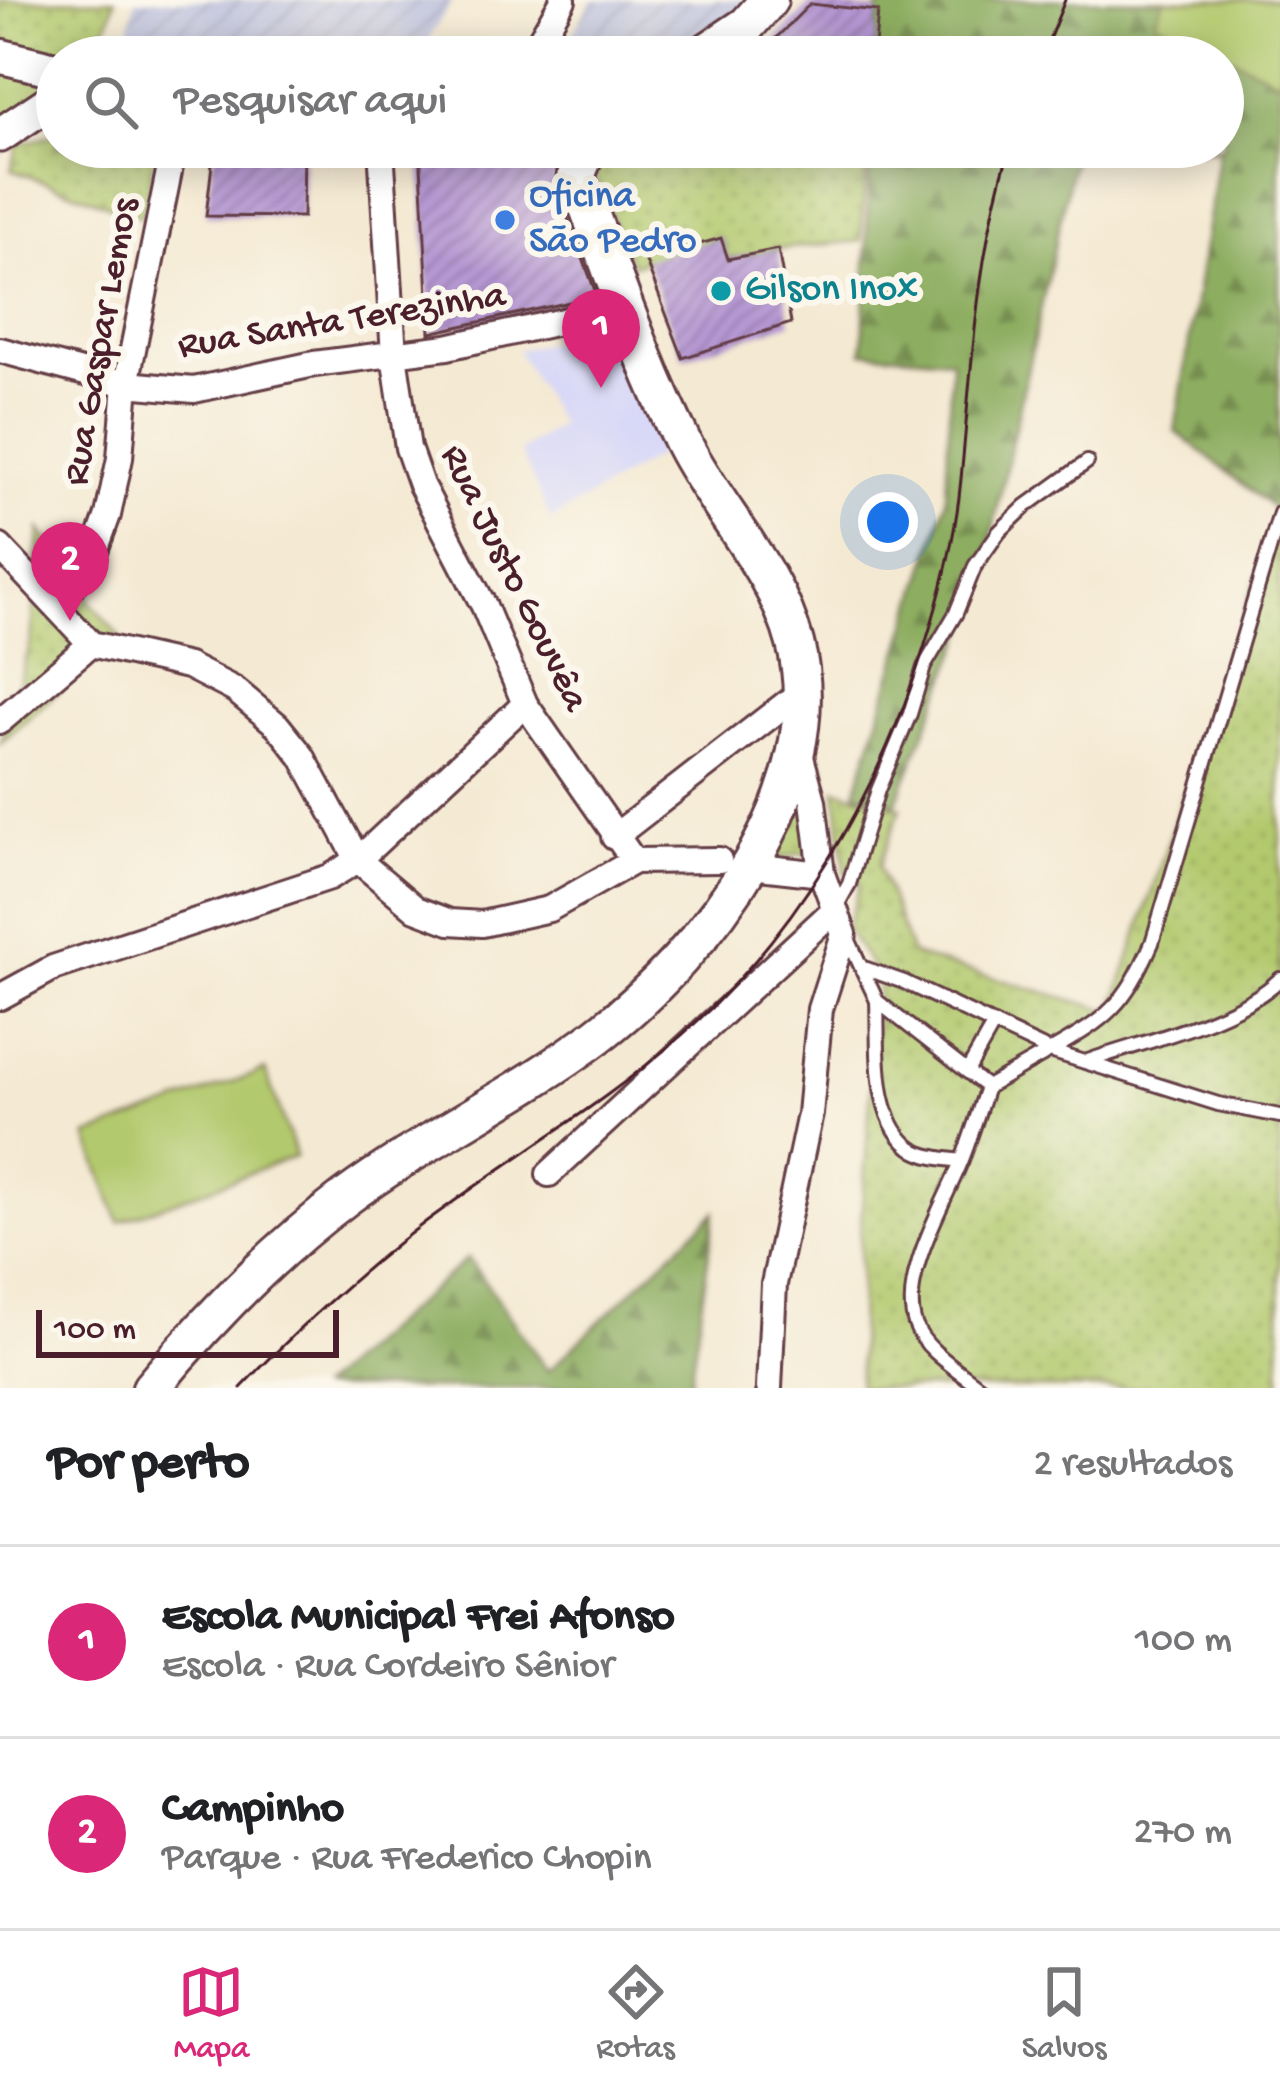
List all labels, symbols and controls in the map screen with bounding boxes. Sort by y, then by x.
search box [36,36,1244,168]
icon: search [78,69,144,135]
text: Pesquisar aqui [174,76,447,129]
place label: Oficina São Pedro [529,175,697,266]
street label: Rua Gaspar Lemos [55,193,151,489]
marker: Oficina São Pedro [492,207,518,233]
place label: Gilson Inox [745,268,918,314]
street label: Rua Santa Terezinha [175,274,510,372]
marker: Gilson Inox [708,278,734,304]
pin: 1 [562,289,640,388]
street label: Rua Justo Gouvêa [428,438,597,721]
your location [858,492,918,552]
pin: 2 [31,522,109,621]
scale bar [36,1304,339,1357]
text: 100 m [54,1312,136,1350]
text: Por perto [48,1436,250,1496]
text: 2 resultados [1033,1443,1232,1489]
text: Escola Municipal Frei Afonso [162,1592,675,1645]
text: 1 [79,1619,95,1665]
text: 100 m [1135,1619,1232,1665]
text: Escola · Rua Cordeiro Sênior [162,1645,614,1691]
text: Campinho [162,1784,344,1837]
text: 2 [77,1811,97,1857]
text: 270 m [1134,1811,1232,1857]
text: Parque · Rua Frederico Chopin [162,1837,651,1883]
tab: Mapa [174,1959,249,2069]
tab: Rotas [596,1959,675,2069]
tab: Salvos [1022,1959,1106,2069]

